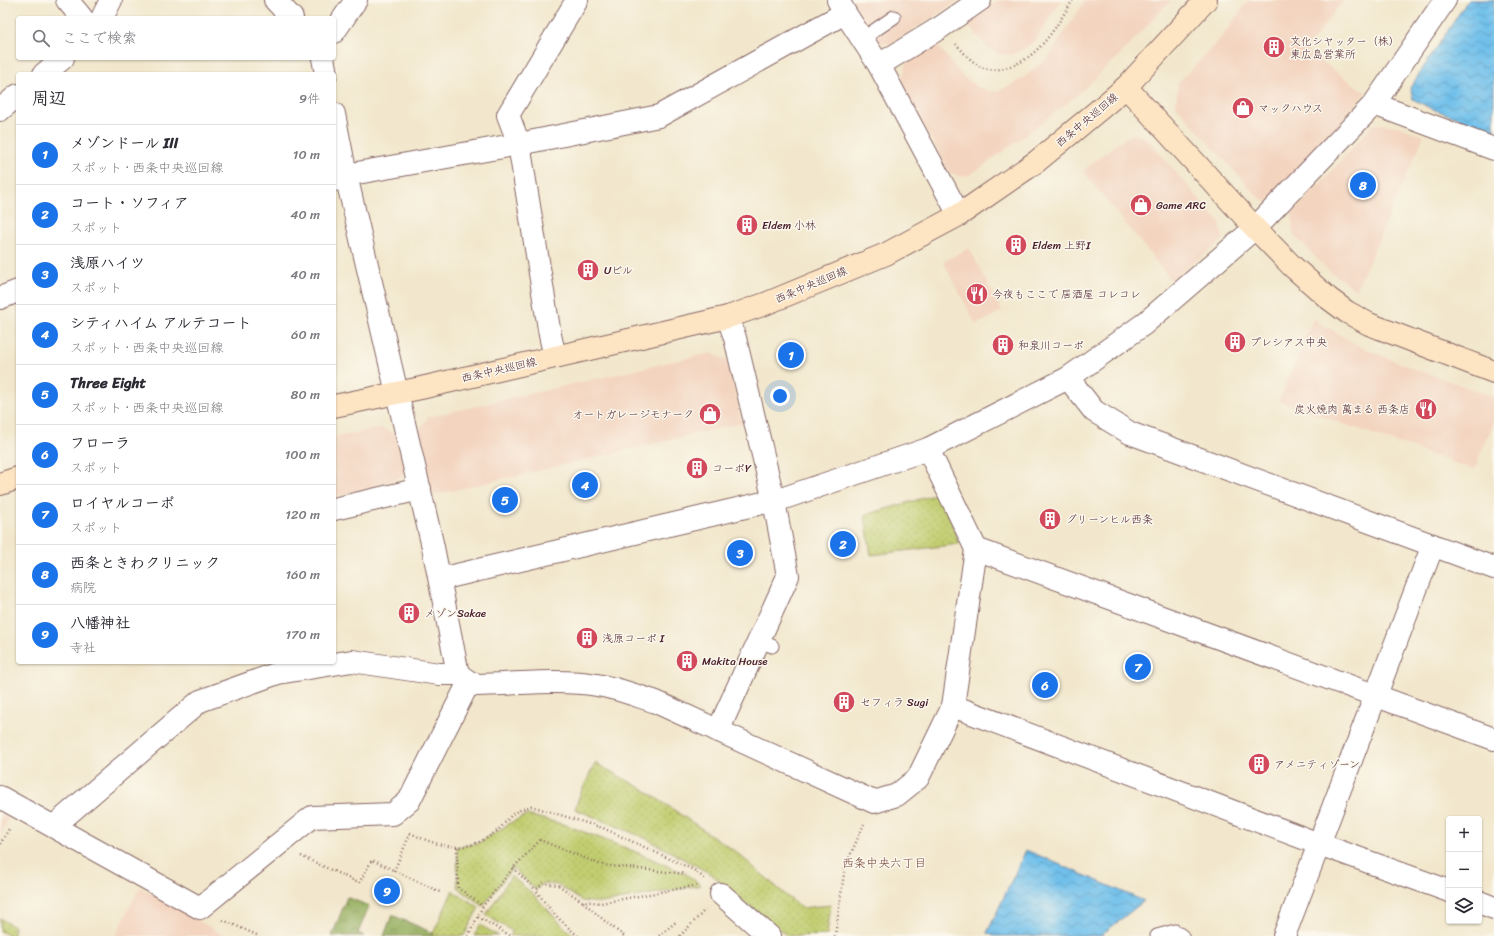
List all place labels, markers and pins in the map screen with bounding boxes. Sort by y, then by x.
place label: 文化シヤッター（株） 東広島営業所 [1290,32,1400,64]
building icon: 文化シヤッター（株） 東広島営業所 [1261,34,1287,60]
shop icon: マックハウス [1230,95,1256,121]
place label: マックハウス [1258,99,1323,118]
pin: 8 [1350,170,1376,200]
shop icon: Game ARC [1128,192,1154,218]
place label: Game ARC [1156,196,1206,215]
building icon: Eldem 小林 [734,212,760,238]
place label: Eldem 小林 [762,216,816,235]
building icon: Eldem 上野I [1003,232,1029,258]
place label: Eldem 上野I [1032,236,1091,255]
building icon: Uビル [575,257,601,283]
place label: Uビル [604,261,633,280]
restaurant icon: 今夜もここで 居酒屋 コレコレ [964,281,990,307]
place label: 今夜もここで 居酒屋 コレコレ [992,285,1141,304]
building icon: プレシアス中央 [1222,329,1248,355]
building icon: 和泉川コーポ [990,332,1016,358]
place label: プレシアス中央 [1250,333,1327,352]
place label: 和泉川コーポ [1018,336,1084,355]
pin: 1 [778,340,804,370]
restaurant icon: 炭火焼肉 萬まる 西条店 [1413,396,1439,422]
place label: 炭火焼肉 萬まる 西条店 [1294,400,1410,419]
shop icon: オートガレージモナーク [697,401,723,427]
place label: オートガレージモナーク [572,405,694,424]
building icon: コーポY [684,455,710,481]
place label: コーポY [712,459,752,478]
pin: 4 [572,470,598,500]
pin: 5 [492,485,518,515]
building icon: グリーンヒル西条 [1037,506,1063,532]
place label: グリーンヒル西条 [1066,510,1153,529]
pin: 2 [830,529,856,559]
pin: 3 [727,538,753,568]
building icon: メゾンSakae [396,600,422,626]
place label: メゾンSakae [424,604,487,623]
building icon: 浅原コーポ I [574,625,600,651]
place label: 浅原コーポ I [602,629,665,648]
building icon: Makita House [674,648,700,674]
place label: Makita House [702,652,768,671]
pin: 7 [1125,652,1151,682]
pin: 6 [1032,670,1058,700]
building icon: セフィラ Sugi [831,689,857,715]
place label: セフィラ Sugi [860,693,929,712]
building icon: アメニティゾーン [1246,751,1272,777]
place label: アメニティゾーン [1274,755,1360,774]
pin: 9 [374,876,400,906]

